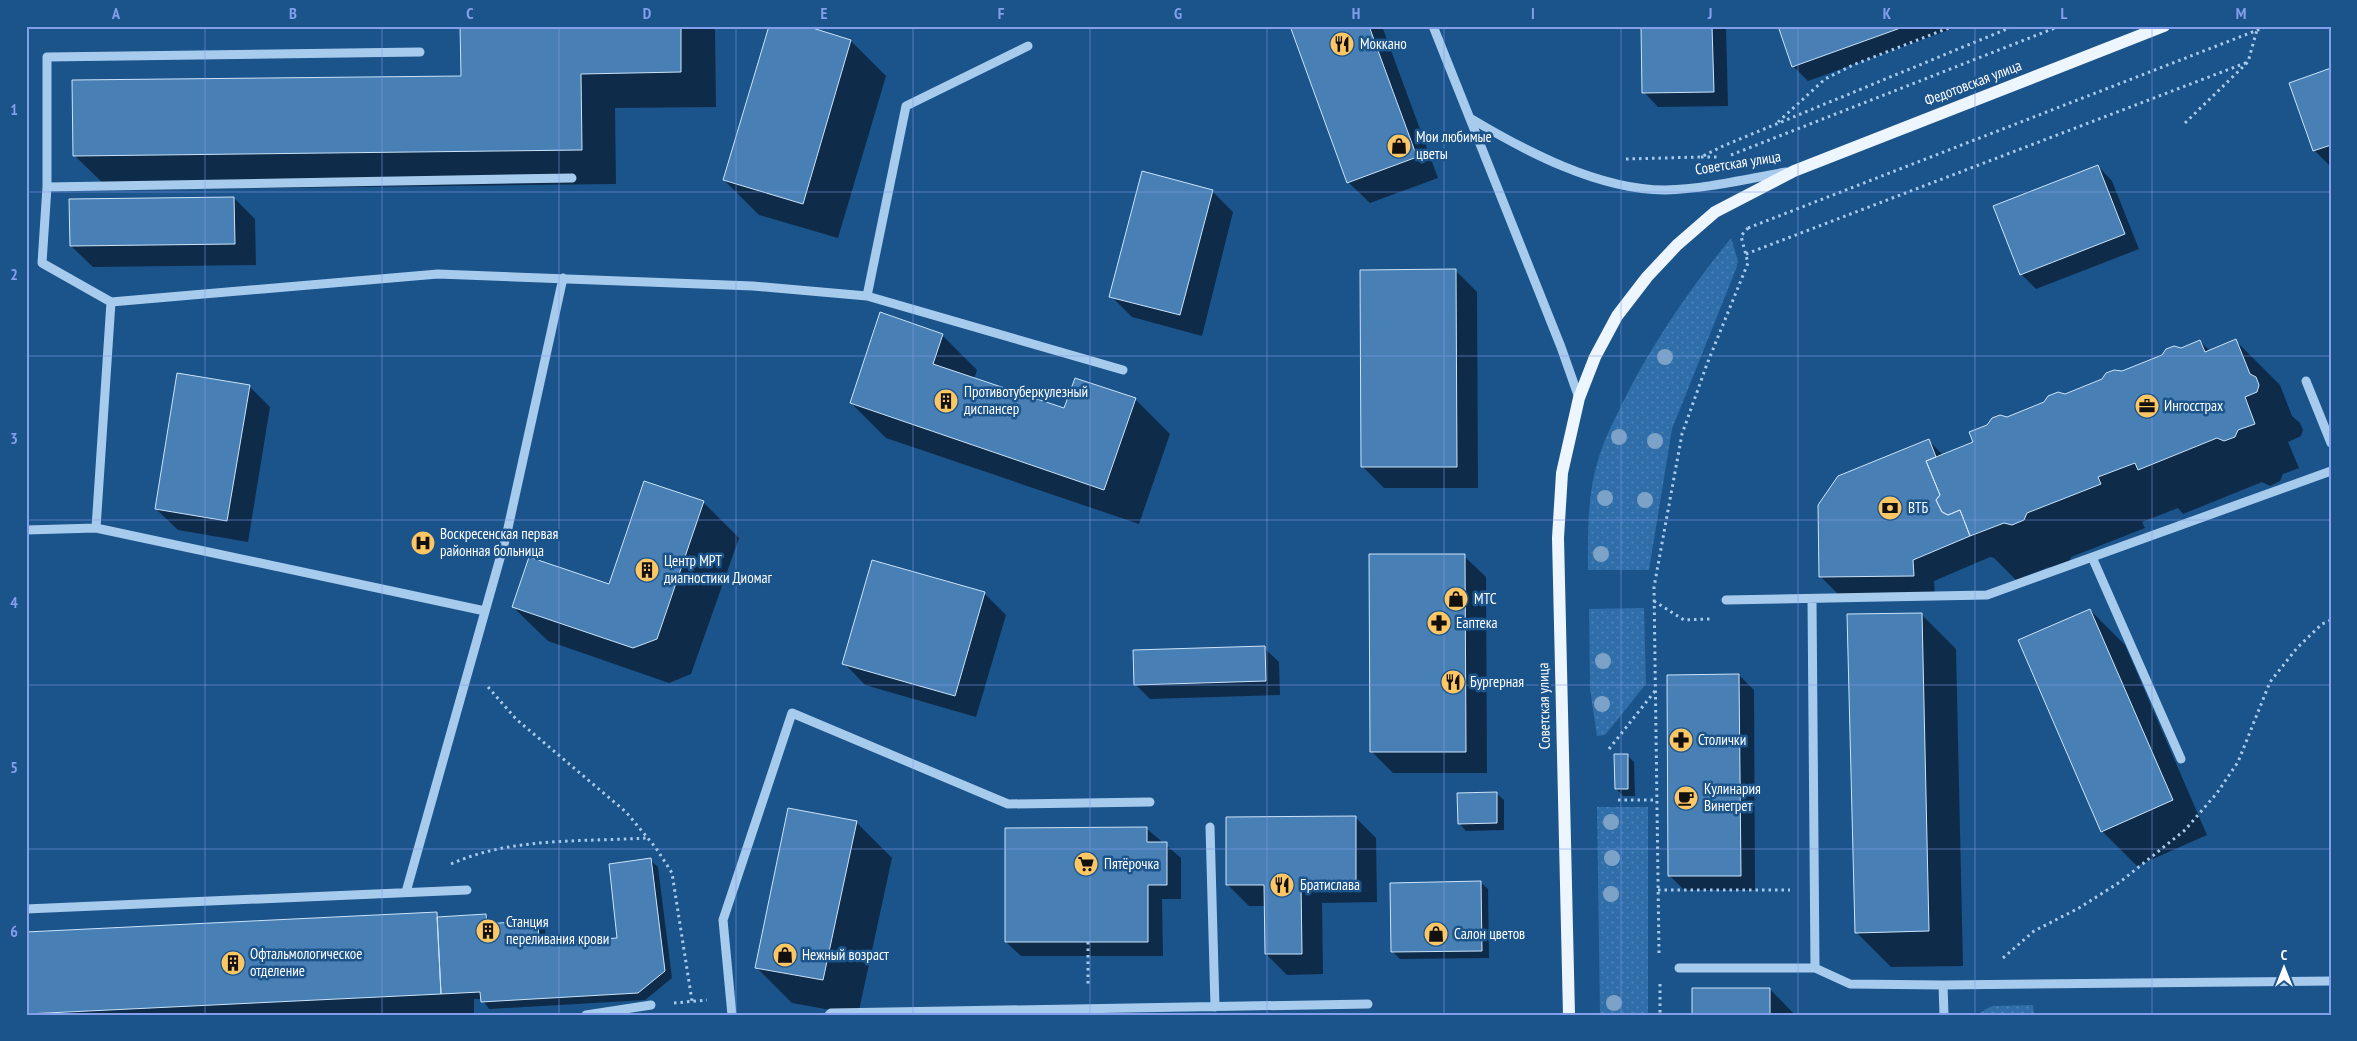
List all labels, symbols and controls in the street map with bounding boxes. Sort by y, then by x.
text: A [111,3,121,23]
text: B [289,3,297,23]
text: C [466,3,474,23]
text: D [643,3,652,23]
text: E [821,3,828,23]
text: F [998,3,1005,23]
text: G [1174,3,1182,23]
text: H [1352,3,1360,23]
text: I [1531,3,1535,23]
text: J [1707,3,1712,23]
text: K [1883,3,1892,23]
text: L [2061,3,2068,23]
text: M [2236,3,2246,23]
restaurant icon: Моккано [1329,31,1355,57]
place label: Моккано [1360,34,1407,53]
street label: Федотовская улица [1922,55,2024,110]
text: 1 [10,99,18,119]
place label: Мои любимые цветы [1416,127,1492,163]
shop icon: Мои любимые цветы [1386,133,1412,159]
street label: Советская улица [1694,146,1782,179]
text: 2 [10,264,18,284]
place label: Противотуберкулезный диспансер [964,382,1088,418]
building icon: Противотуберкулезный диспансер [933,388,959,414]
office icon: Ингосстрах [2134,393,2160,419]
place label: Ингосстрах [2164,396,2223,415]
text: 3 [10,428,18,448]
bank icon: ВТБ [1877,495,1903,521]
place label: ВТБ [1908,498,1928,517]
place label: Воскресенская первая районная больница [440,524,558,560]
hospital icon: Воскресенская первая районная больница [410,530,436,556]
place label: Центр МРТ диагностики Диомаг [664,551,772,587]
building icon: Центр МРТ диагностики Диомаг [634,557,660,583]
shop icon: МТС [1443,586,1469,612]
place label: МТС [1474,589,1497,608]
text: 4 [10,592,18,612]
pharmacy icon: Еаптека [1426,610,1452,636]
place label: Еаптека [1456,613,1498,632]
street label: Советская улица [1533,663,1554,749]
restaurant icon: Бургерная [1440,669,1466,695]
place label: Бургерная [1470,672,1524,691]
pharmacy icon: Столички [1668,727,1694,753]
place label: Столички [1698,730,1746,749]
text: 5 [10,757,18,777]
place label: Кулинария Винегрет [1704,779,1761,815]
cafe icon: Кулинария Винегрет [1673,785,1699,811]
supermarket icon: Пятёрочка [1073,851,1099,877]
place label: Пятёрочка [1104,854,1159,873]
restaurant icon: Братислава [1269,872,1295,898]
place label: Братислава [1300,875,1360,894]
place label: Станция переливания крови [506,912,609,948]
building icon: Станция переливания крови [475,918,501,944]
text: 6 [10,921,18,941]
shop icon: Салон цветов [1423,921,1449,947]
place label: Салон цветов [1454,924,1525,943]
shop icon: Нежный возраст [772,942,798,968]
place label: Офтальмологическое отделение [250,944,363,980]
north arrow [2260,944,2310,994]
place label: Нежный возраст [802,945,889,964]
text: С [2281,946,2288,964]
building icon: Офтальмологическое отделение [220,950,246,976]

